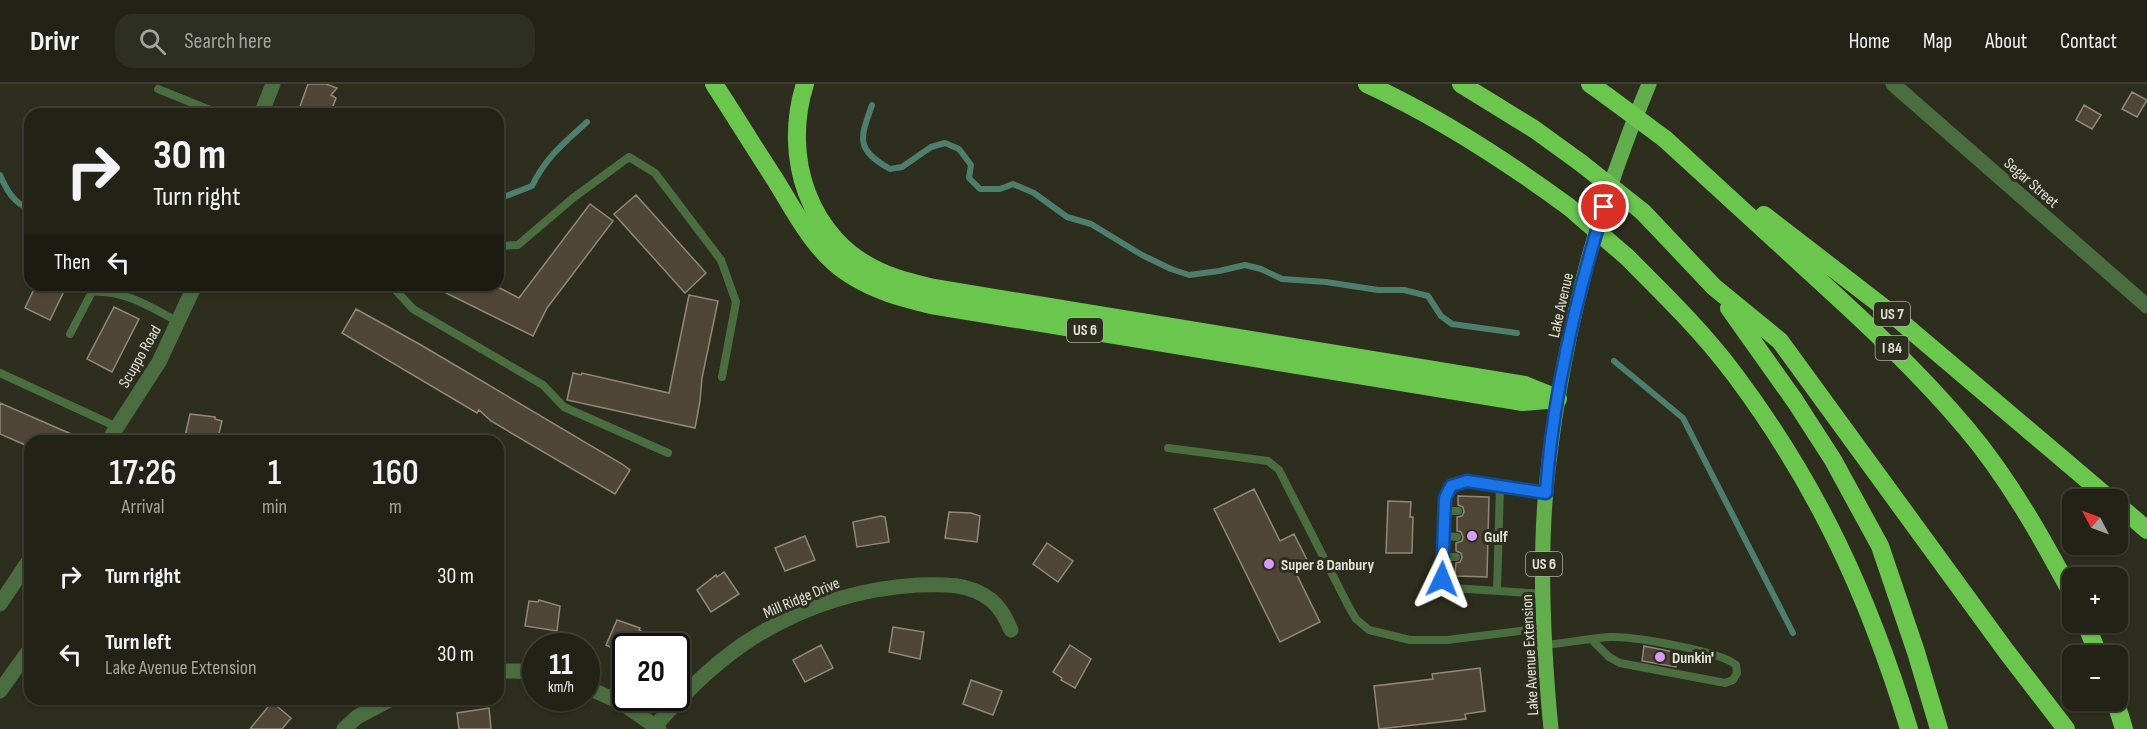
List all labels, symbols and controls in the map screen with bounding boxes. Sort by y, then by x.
search box [115,14,535,68]
text: Drivr [30,25,79,58]
icon: search [136,25,169,58]
text: Search here [184,28,272,55]
text: Home [1849,29,1890,54]
text: Map [1923,29,1952,54]
text: About [1985,29,2027,54]
text: Contact [2060,29,2117,54]
text: 30 m [153,130,226,181]
icon: right [54,132,132,210]
street label: Segar Street [2000,154,2062,212]
text: Turn right [153,181,240,213]
pin [1578,181,1629,232]
icon: arrive [1587,190,1620,223]
icon: left [102,246,135,279]
text: Then [54,249,90,276]
street label: Lake Avenue [1545,271,1578,340]
road number: US 7 [1874,302,1910,326]
road number: US 6 [1067,318,1103,342]
street label: Scuppo Road [115,322,166,391]
road number: I 84 [1876,336,1908,360]
text: 17:26 [109,452,177,495]
text: 1 [268,452,281,495]
text: 160 [372,452,419,495]
north arrow [2062,489,2128,555]
map controls [2062,489,2128,711]
text: Arrival [121,495,164,519]
text: min [262,495,287,519]
text: m [389,495,402,519]
place label: Gulf [1484,528,1509,547]
marker: Gulf [1465,529,1479,543]
position arrow [1410,547,1474,611]
road number: US 6 [1526,552,1562,576]
place label: Super 8 Danbury [1281,556,1374,575]
marker: Super 8 Danbury [1262,557,1276,571]
icon: right [54,560,87,593]
text: Turn right [105,563,181,590]
text: 30 m [437,563,474,590]
button: + [2062,567,2128,633]
street label: Mill Ridge Drive [760,574,843,623]
street label: Lake Avenue Extension [1518,594,1543,716]
text: Turn left [105,629,171,656]
speed limit sign: 20 [612,633,690,711]
icon: left [54,638,87,671]
text: 30 m [437,641,474,668]
button: − [2062,645,2128,711]
text: 11 [549,647,573,683]
place label: Dunkin' [1672,649,1714,668]
marker: Dunkin' [1653,650,1667,664]
text: Lake Avenue Extension [105,656,257,680]
text: km/h [548,678,574,697]

